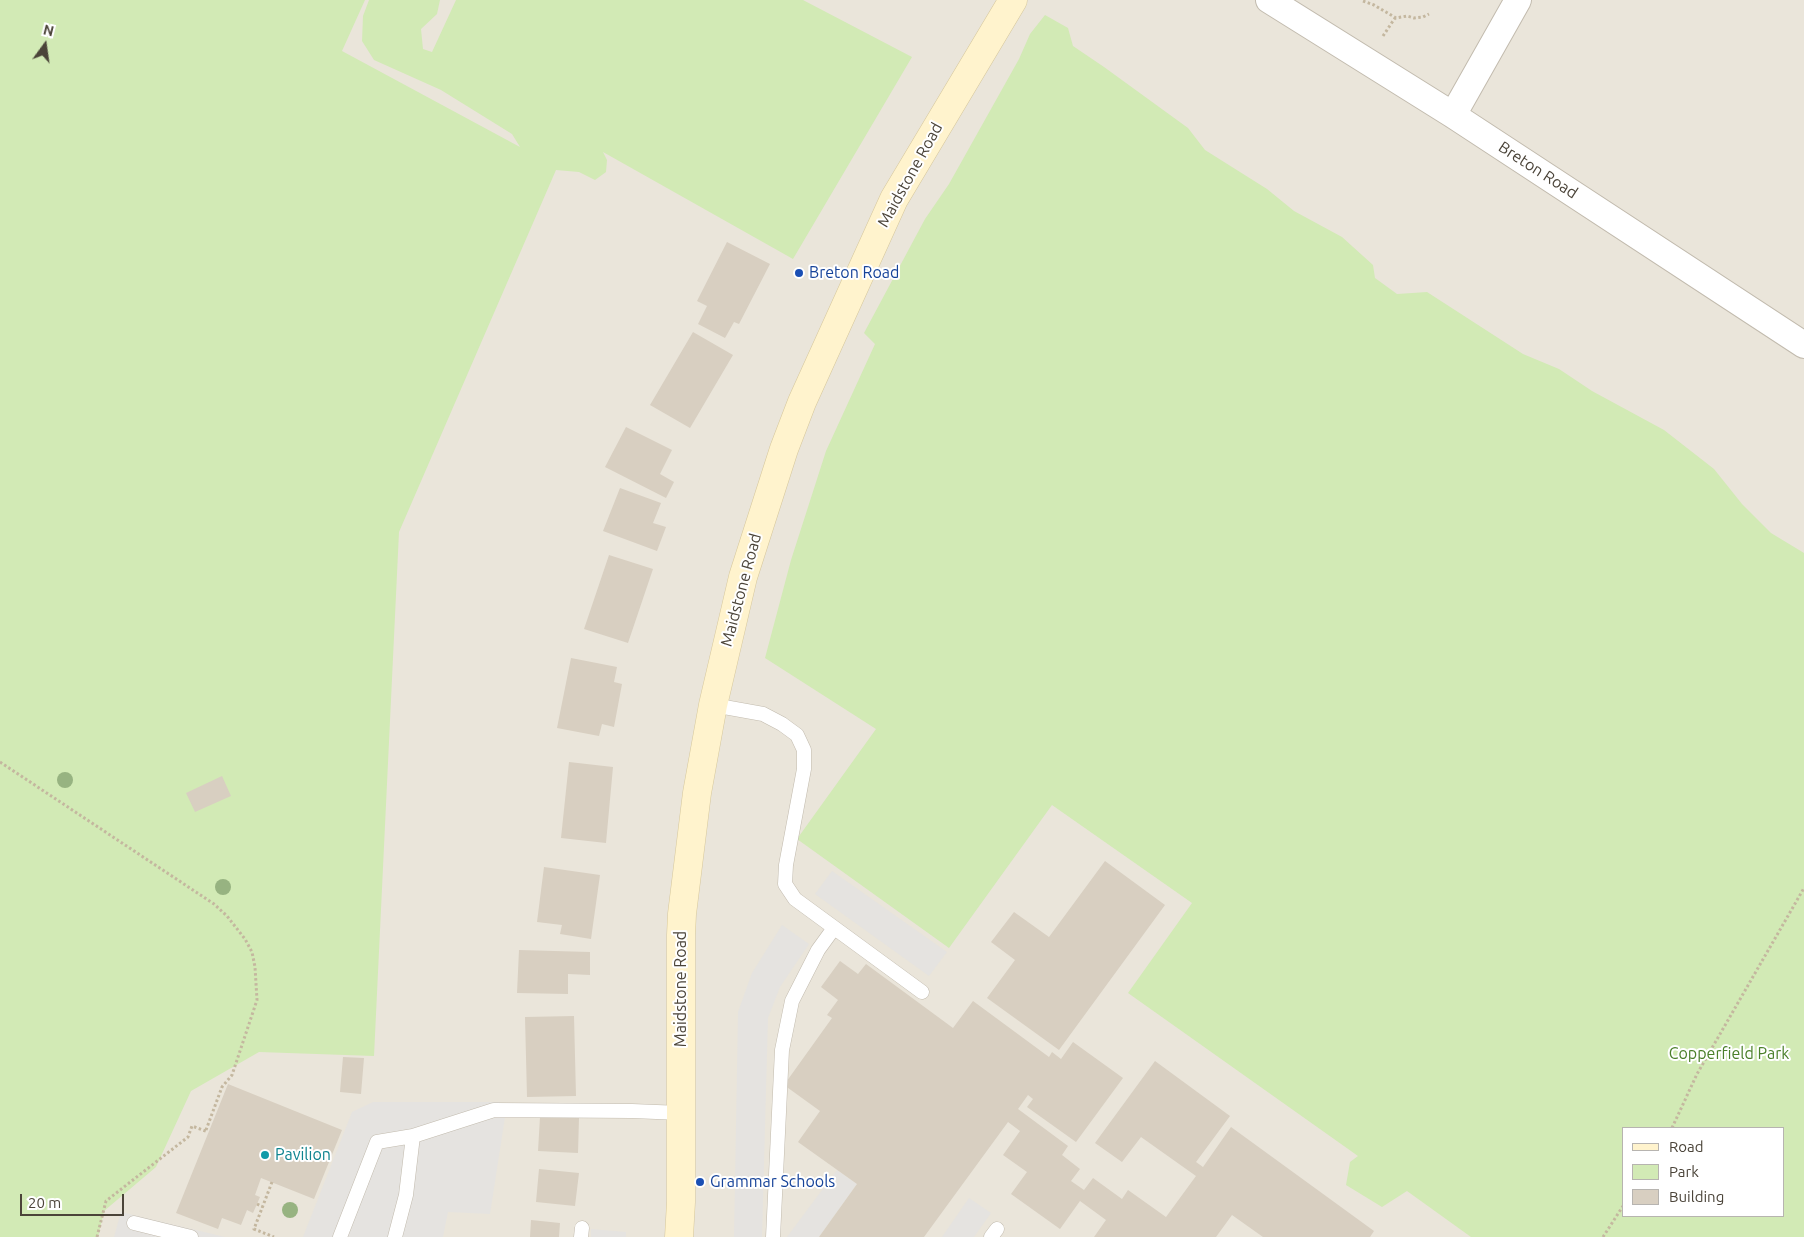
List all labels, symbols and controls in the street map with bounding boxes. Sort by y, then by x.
north arrow [20,20,70,70]
text: N [42,21,56,39]
street label: Maidstone Road [873,119,947,231]
street label: Breton Road [1495,137,1581,203]
place label: Breton Road [809,263,899,283]
marker: Breton Road [793,267,805,279]
street label: Maidstone Road [717,531,765,649]
street label: Maidstone Road [671,931,691,1047]
park label: Copperfield Park [1669,1044,1789,1064]
legend [1622,1127,1784,1217]
text: Road [1669,1138,1704,1155]
place label: Pavilion [275,1145,331,1165]
marker: Pavilion [259,1149,271,1161]
text: Park [1669,1163,1699,1180]
place label: Grammar Schools [710,1172,835,1192]
marker: Grammar Schools [694,1176,706,1188]
scale bar [22,1184,126,1216]
text: Building [1669,1188,1724,1205]
text: 20 m [28,1194,61,1211]

